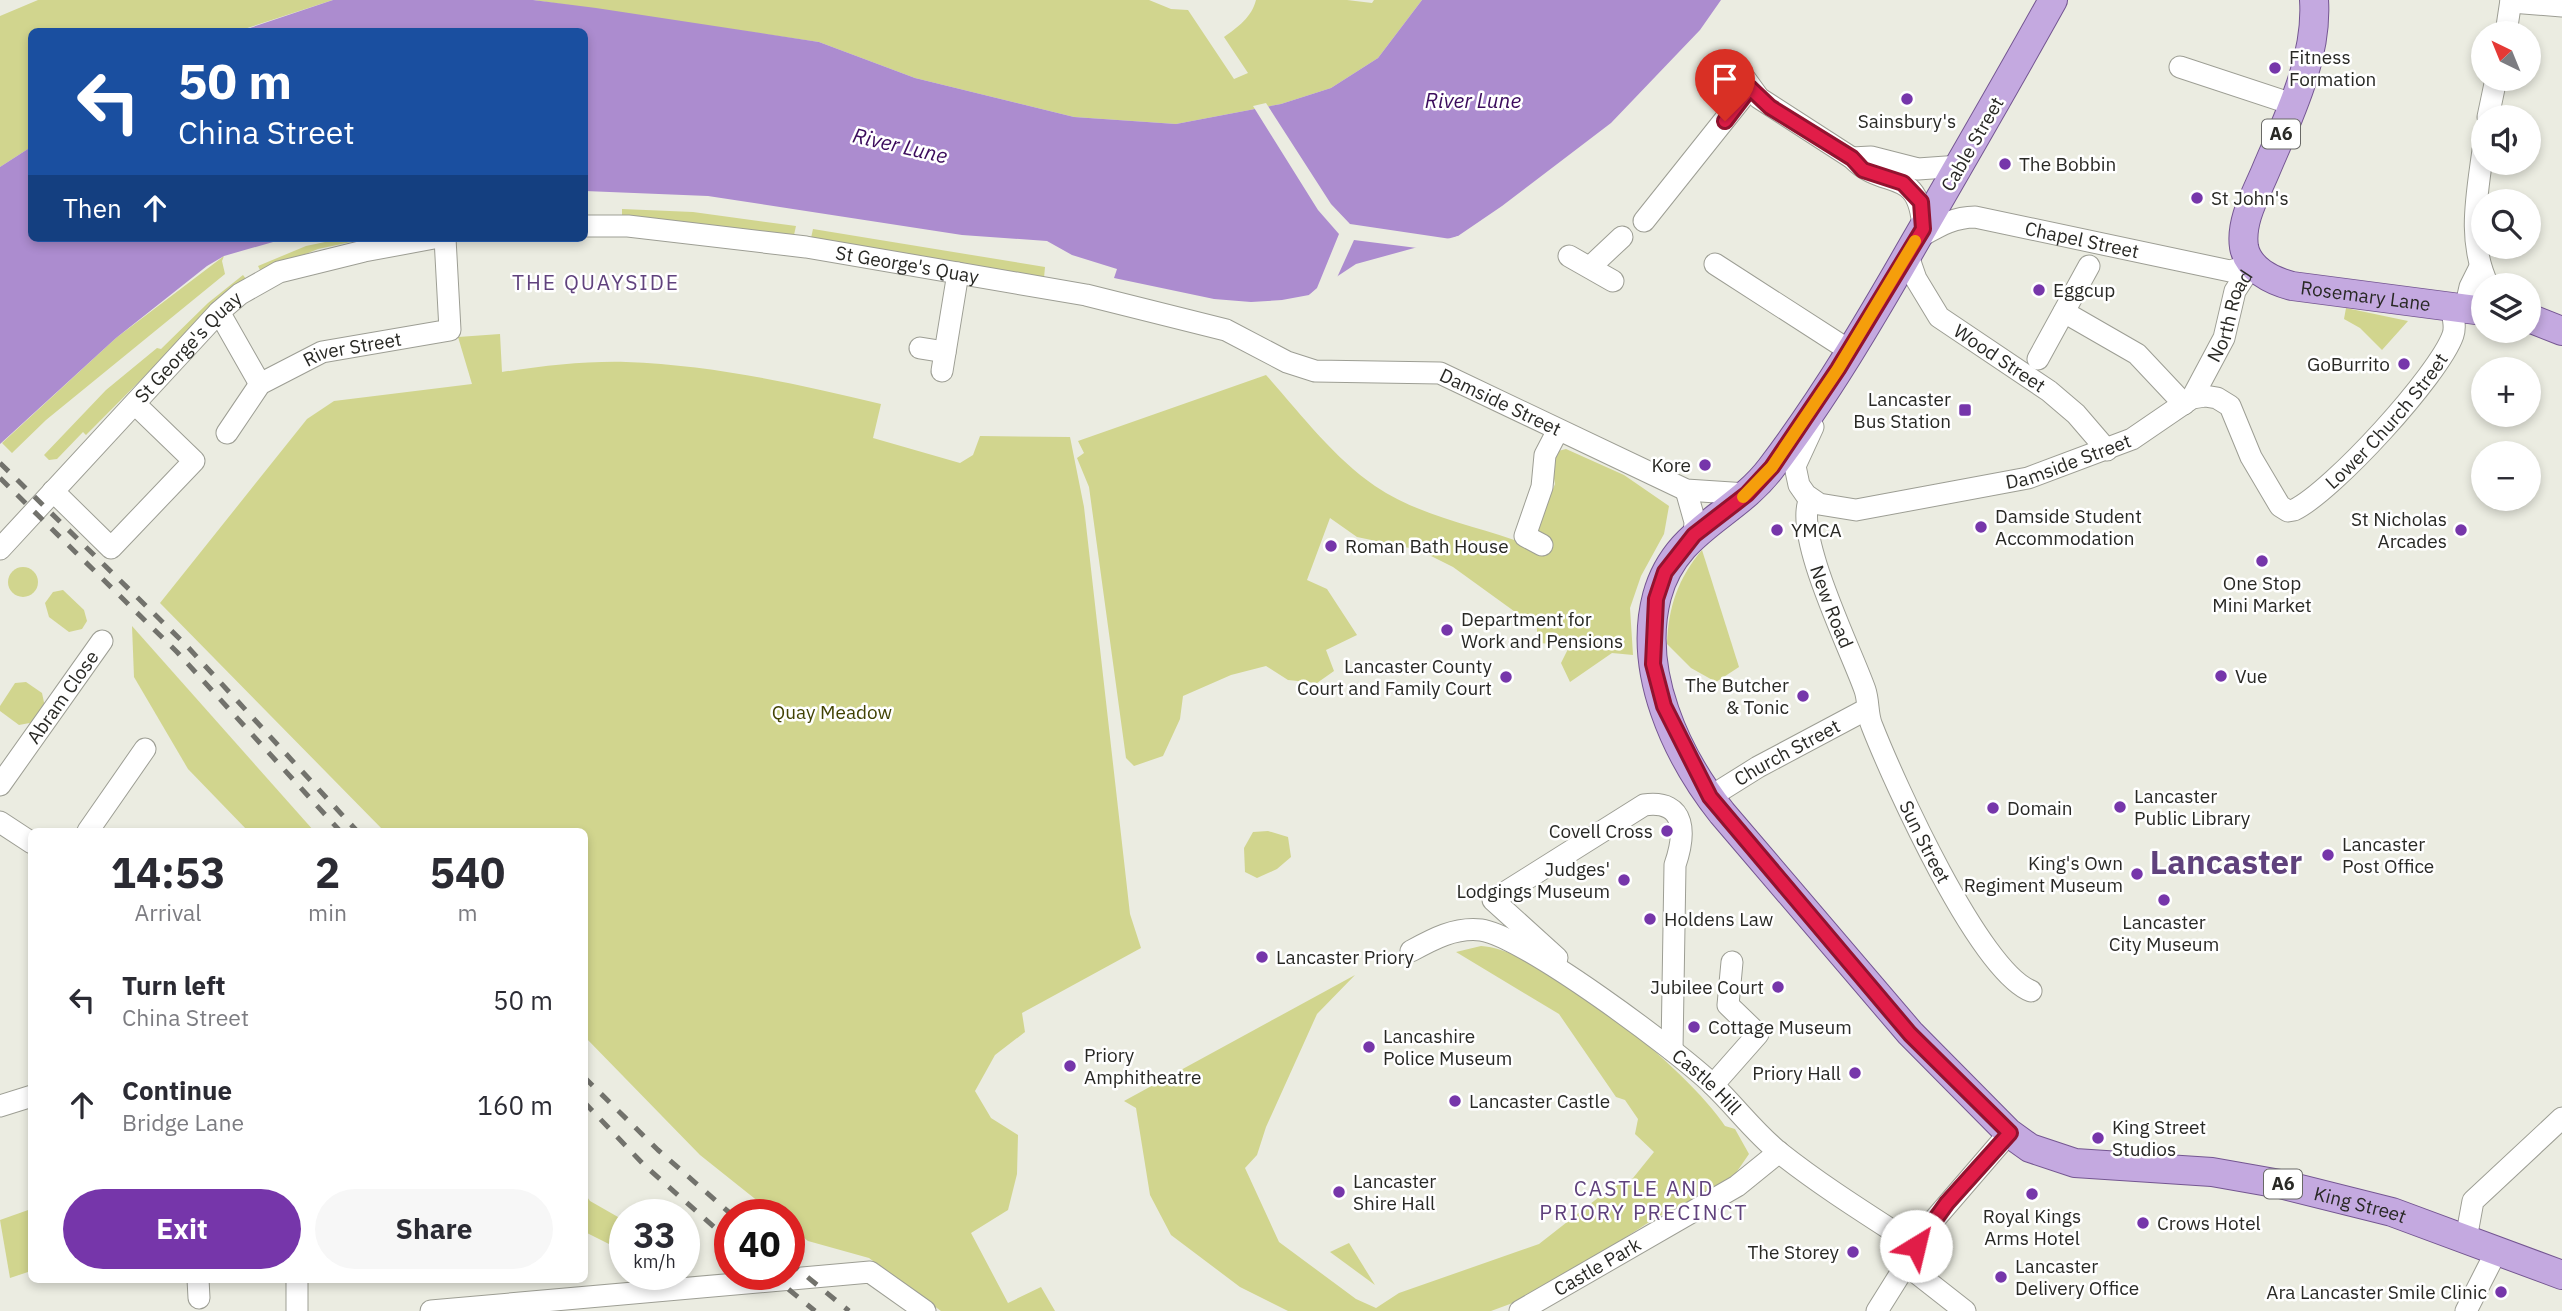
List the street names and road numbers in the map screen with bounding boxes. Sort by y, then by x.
street label: Cable Street [1935,92,2009,196]
road number: A6 [2262,119,2300,148]
street label: Chapel Street [2023,216,2141,263]
street label: St George's Quay [834,240,981,289]
street label: North Road [2201,265,2258,366]
street label: Rosemary Lane [2299,275,2432,316]
street label: St George's Quay [129,286,247,408]
street label: Wood Street [1949,318,2050,397]
street label: River Street [299,327,403,372]
street label: Lower Church Street [2320,348,2453,494]
street label: Damside Street [1436,363,1565,441]
street label: Damside Street [2004,428,2134,494]
street label: New Road [1805,562,1859,652]
street label: Abram Close [21,646,104,748]
street label: Church Street [1729,714,1844,791]
street label: Sun Street [1894,797,1956,887]
street label: Castle Hill [1667,1043,1747,1119]
road number: A6 [2264,1170,2302,1198]
street label: King Street [2312,1181,2410,1228]
street label: Castle Park [1549,1232,1645,1301]

